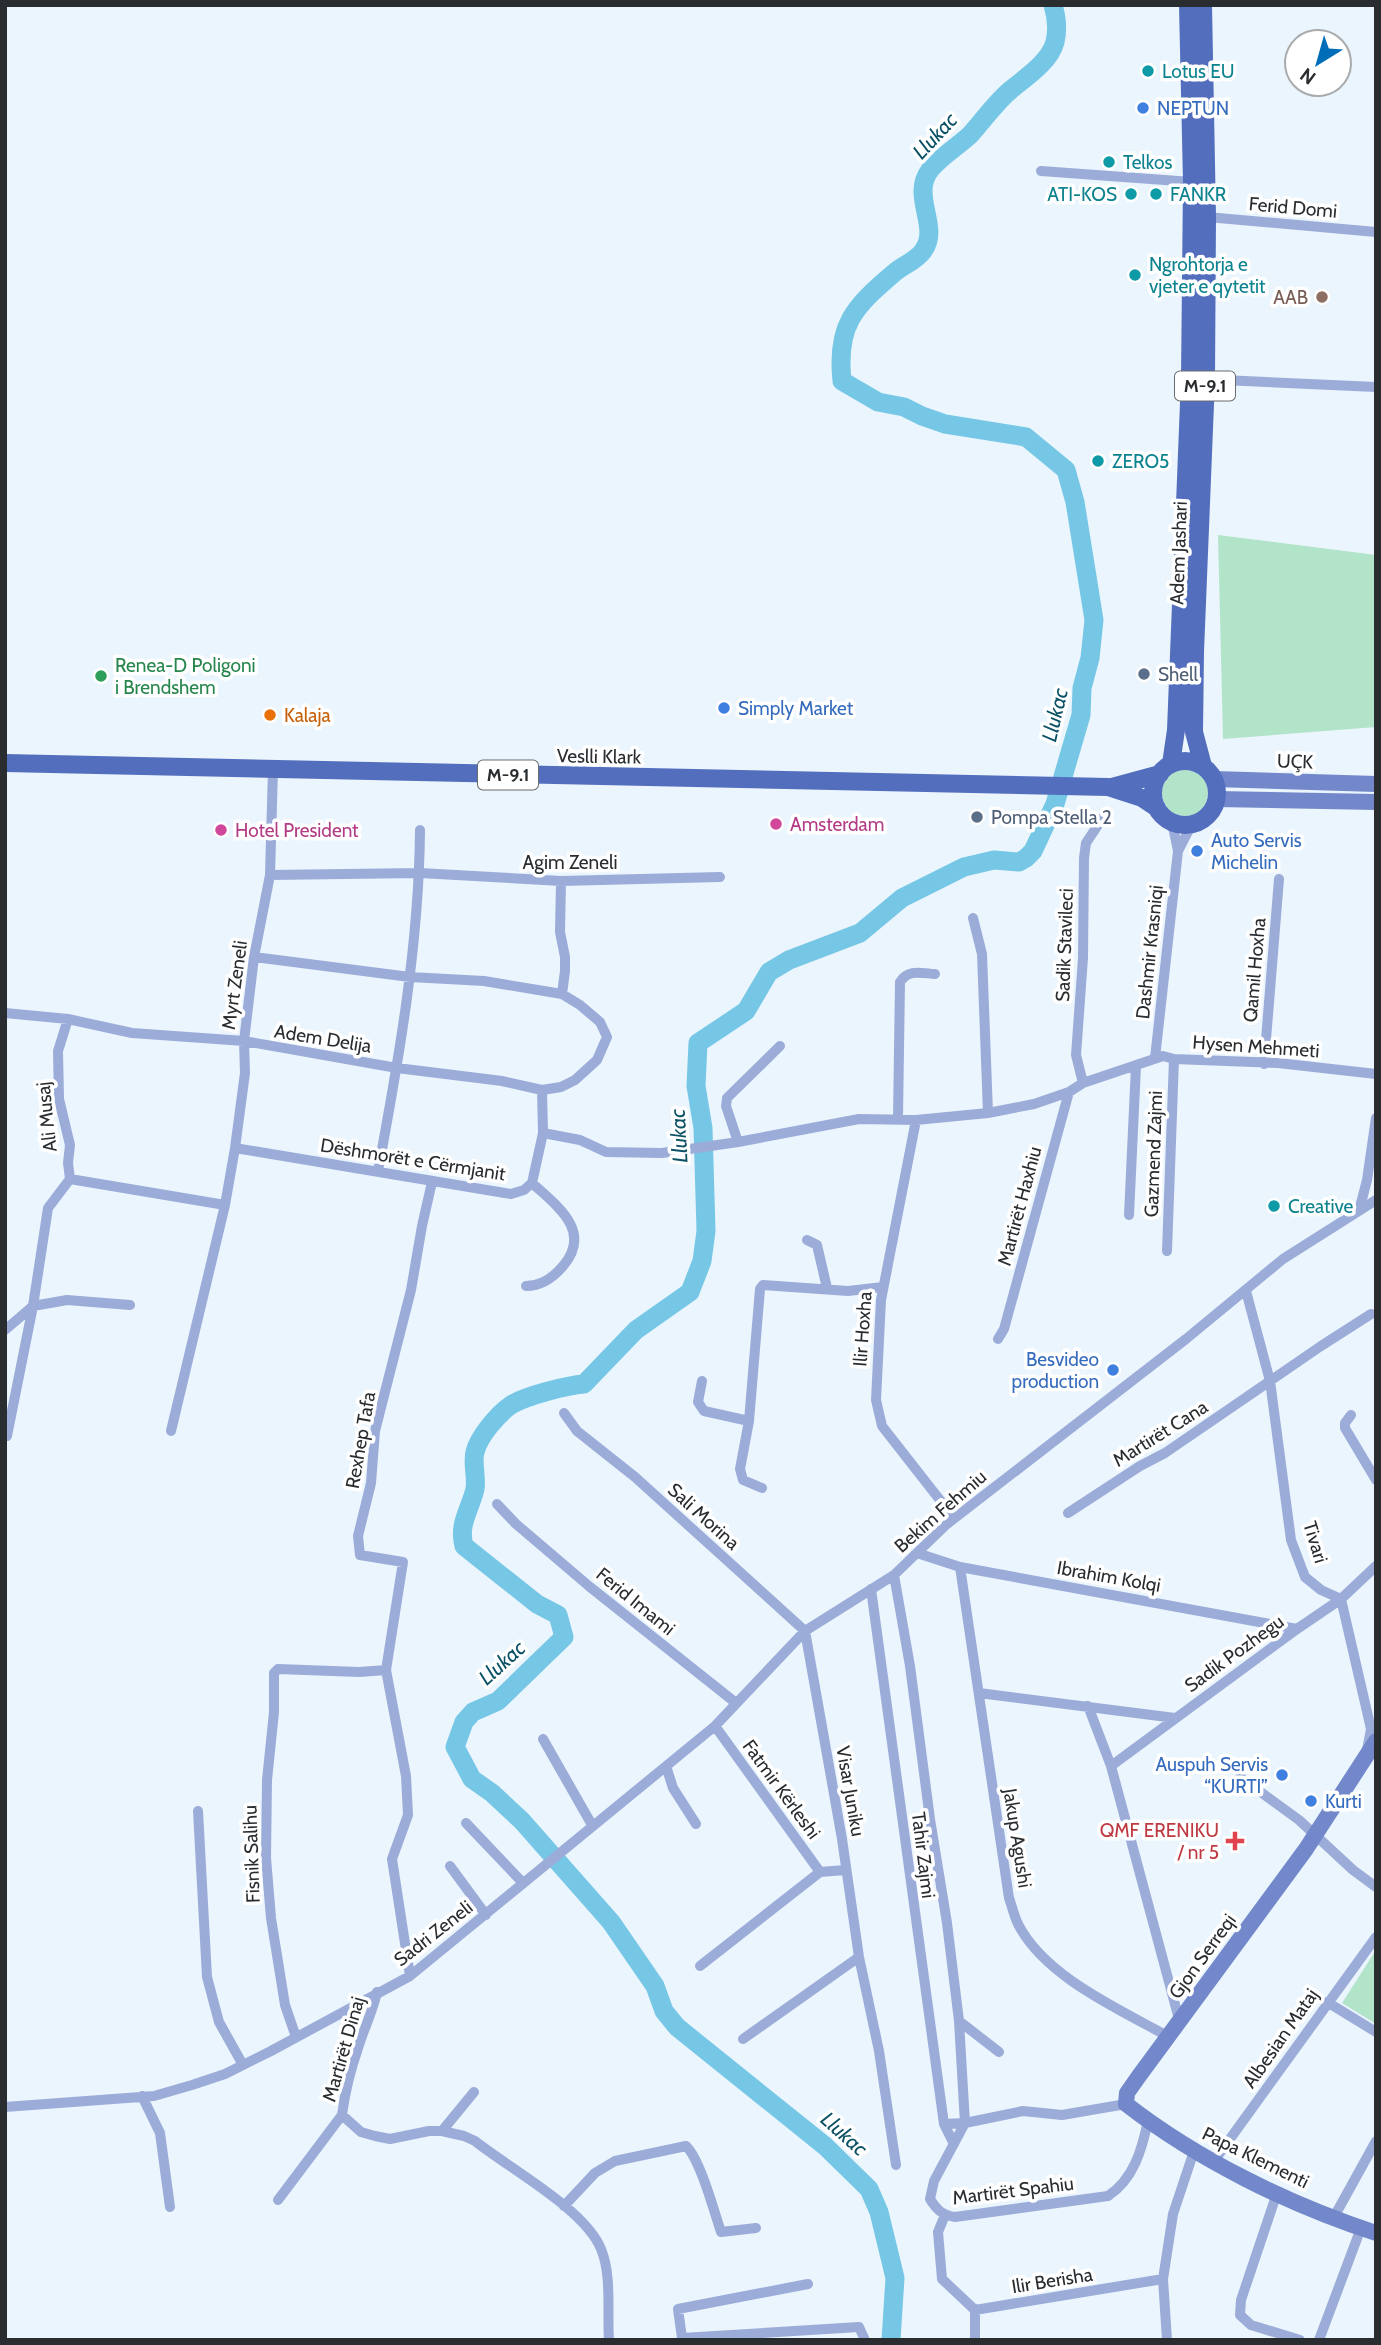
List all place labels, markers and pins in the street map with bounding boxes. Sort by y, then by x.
place label: Lotus EU [1162,60,1234,83]
marker: Lotus EU [1140,63,1156,79]
place label: NEPTUN [1157,97,1229,120]
marker: NEPTUN [1135,100,1151,116]
place label: Telkos [1123,151,1172,174]
marker: Telkos [1101,154,1117,170]
place label: ATI-KOS [1047,183,1117,206]
place label: FANKR [1170,183,1227,206]
marker: ATI-KOS [1123,186,1139,202]
marker: FANKR [1148,186,1164,202]
place label: Ngrohtorja e vjeter e qytetit [1149,253,1266,298]
marker: Ngrohtorja e vjeter e qytetit [1127,267,1143,283]
place label: AAB [1273,286,1308,309]
marker: AAB [1314,289,1330,305]
place label: ZERO5 [1112,450,1169,473]
marker: ZERO5 [1090,453,1106,469]
place label: Renea-D Poligoni i Brendshem [115,654,256,699]
place label: Shell [1158,663,1198,686]
marker: Shell [1136,666,1152,682]
marker: Renea-D Poligoni i Brendshem [93,668,109,684]
place label: Simply Market [738,697,854,720]
marker: Simply Market [716,700,732,716]
place label: Kalaja [284,704,331,727]
marker: Kalaja [262,707,278,723]
place label: Pompa Stella 2 [991,806,1112,829]
marker: Pompa Stella 2 [969,809,985,825]
place label: Amsterdam [790,813,884,836]
marker: Amsterdam [768,816,784,832]
place label: Hotel President [235,819,359,842]
marker: Hotel President [213,822,229,838]
place label: Auto Servis Michelin [1211,829,1302,874]
marker: Auto Servis Michelin [1189,843,1205,859]
place label: Creative [1288,1195,1354,1218]
marker: Creative [1266,1198,1282,1214]
place label: Besvideo production [1012,1348,1099,1393]
marker: Besvideo production [1105,1362,1121,1378]
place label: Auspuh Servis “KURTI” [1156,1753,1268,1798]
marker: Auspuh Servis “KURTI” [1274,1767,1290,1783]
place label: Kurti [1325,1790,1362,1813]
marker: Kurti [1303,1793,1319,1809]
place label: QMF ERENIKU / nr 5 [1100,1819,1219,1864]
marker: QMF ERENIKU / nr 5 [1225,1831,1245,1851]

